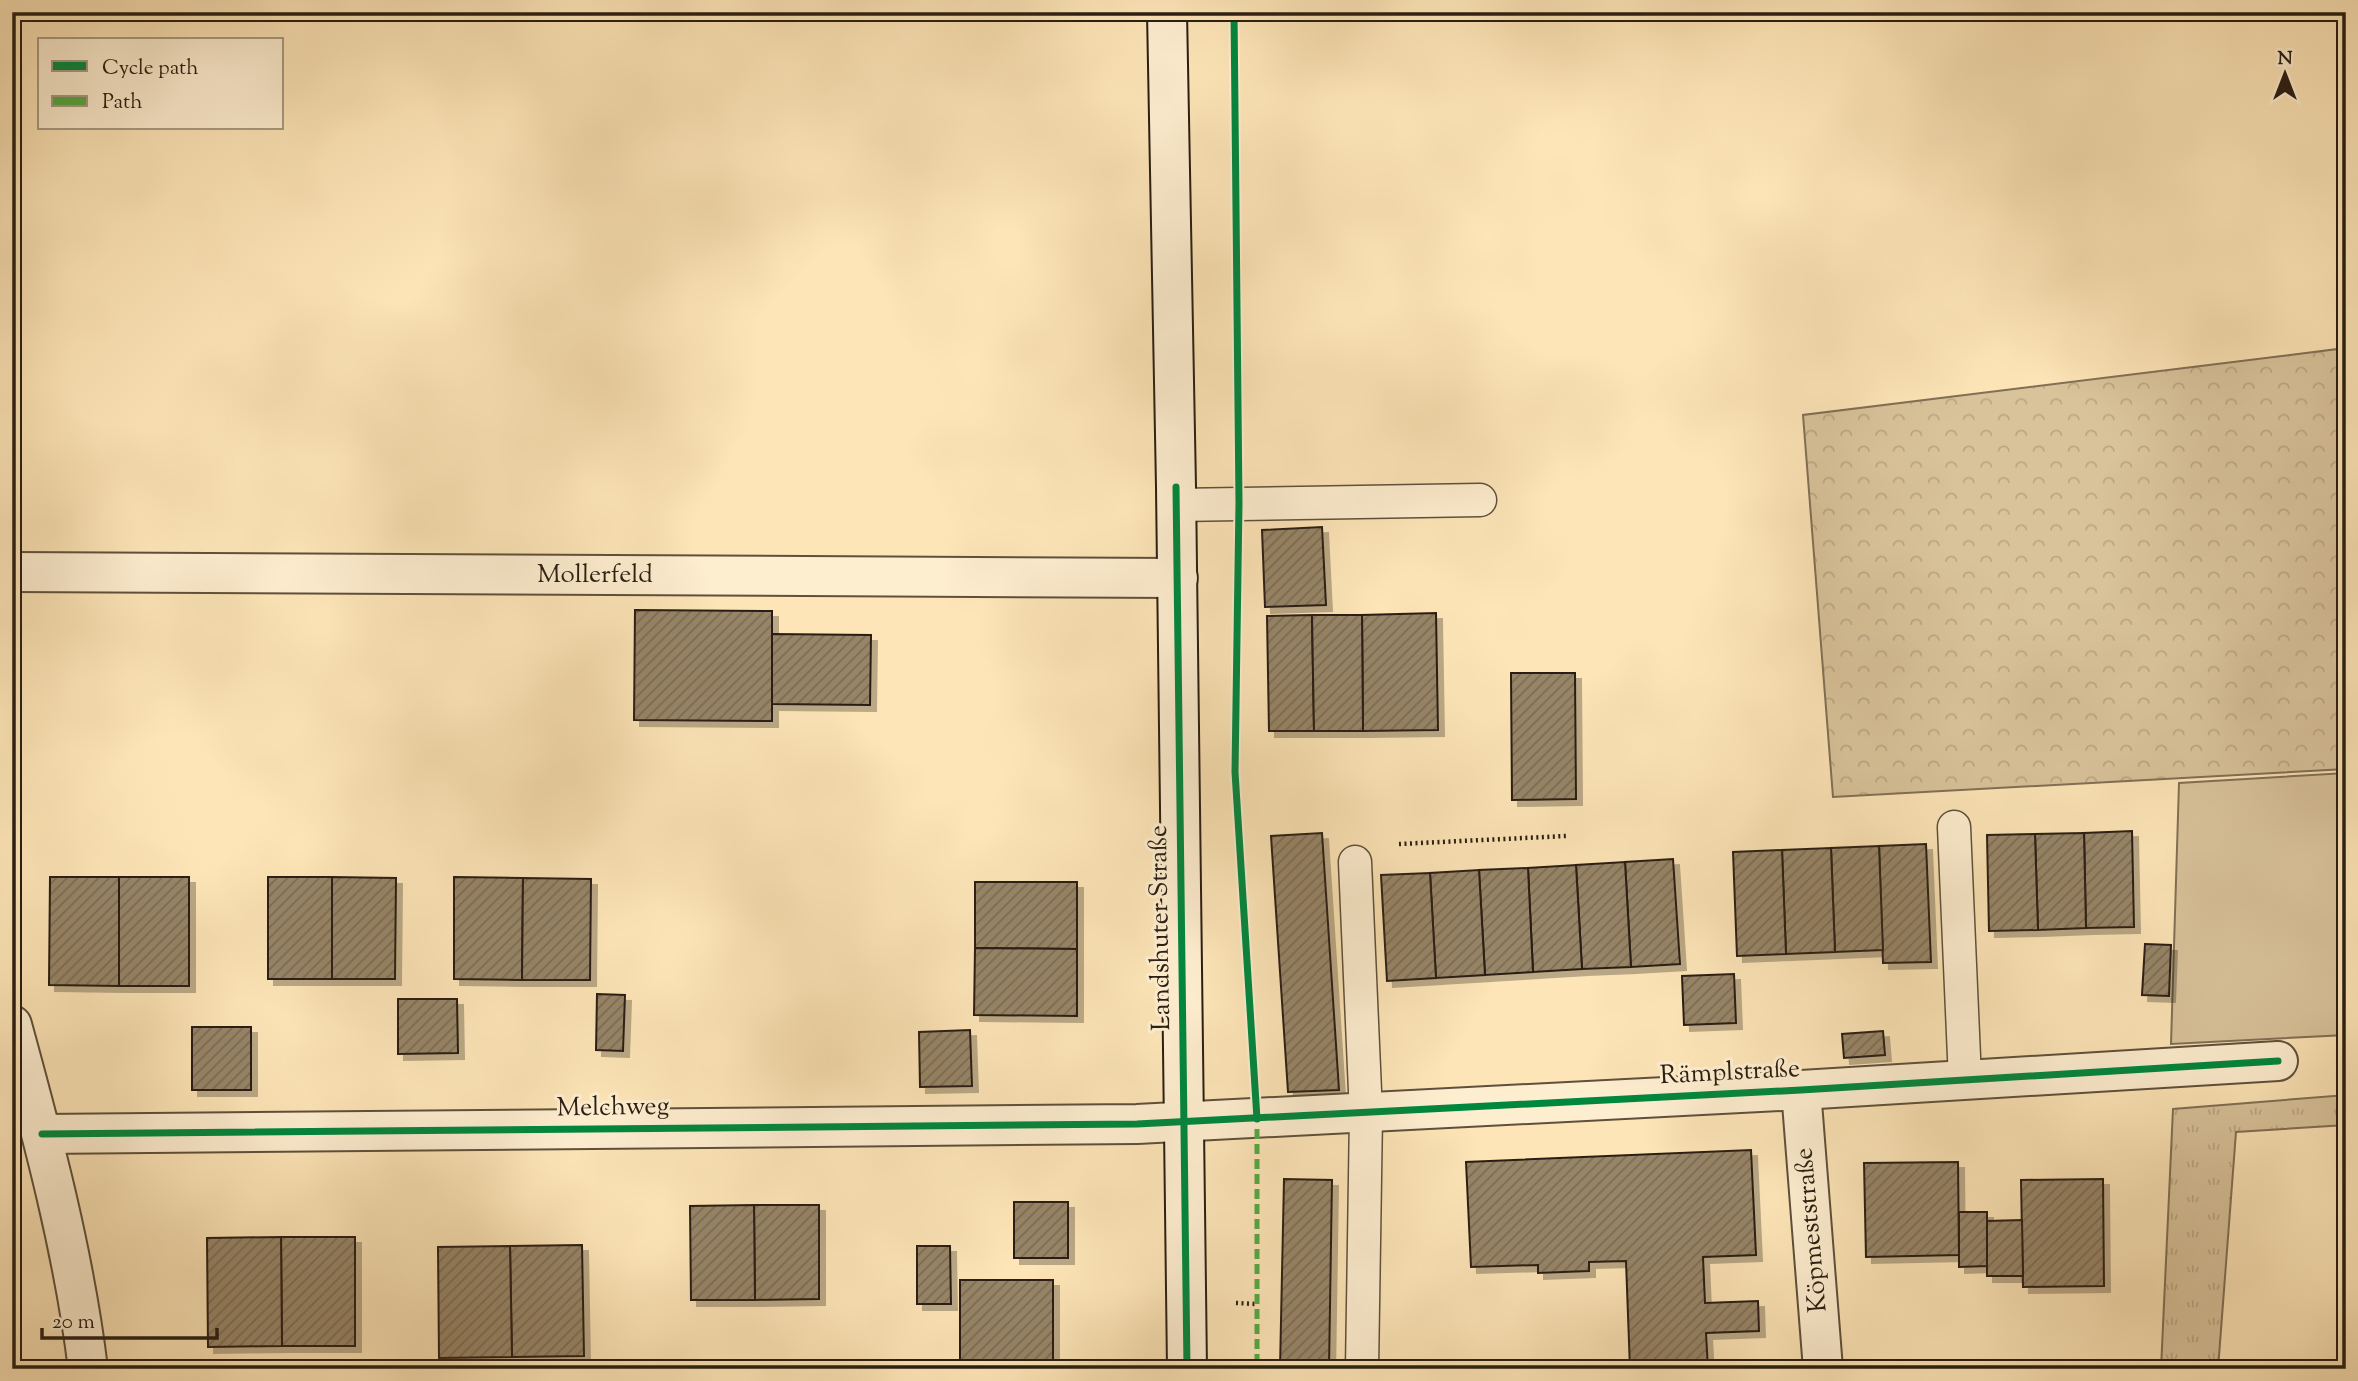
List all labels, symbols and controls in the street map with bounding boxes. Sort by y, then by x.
legend [38,38,284,130]
north arrow [2250,38,2320,108]
text: N [2277,46,2293,73]
text: Cycle path [102,54,199,84]
text: Path [102,88,143,118]
street label: Mollerfeld [537,557,653,594]
street label: Landshuter Straße [1141,825,1181,1031]
street label: Rämplstraße [1659,1051,1801,1095]
street label: Melchweg [556,1089,670,1127]
street label: Köpmeststraße [1786,1146,1838,1314]
scale bar [42,1297,217,1341]
text: 20 m [52,1308,95,1338]

